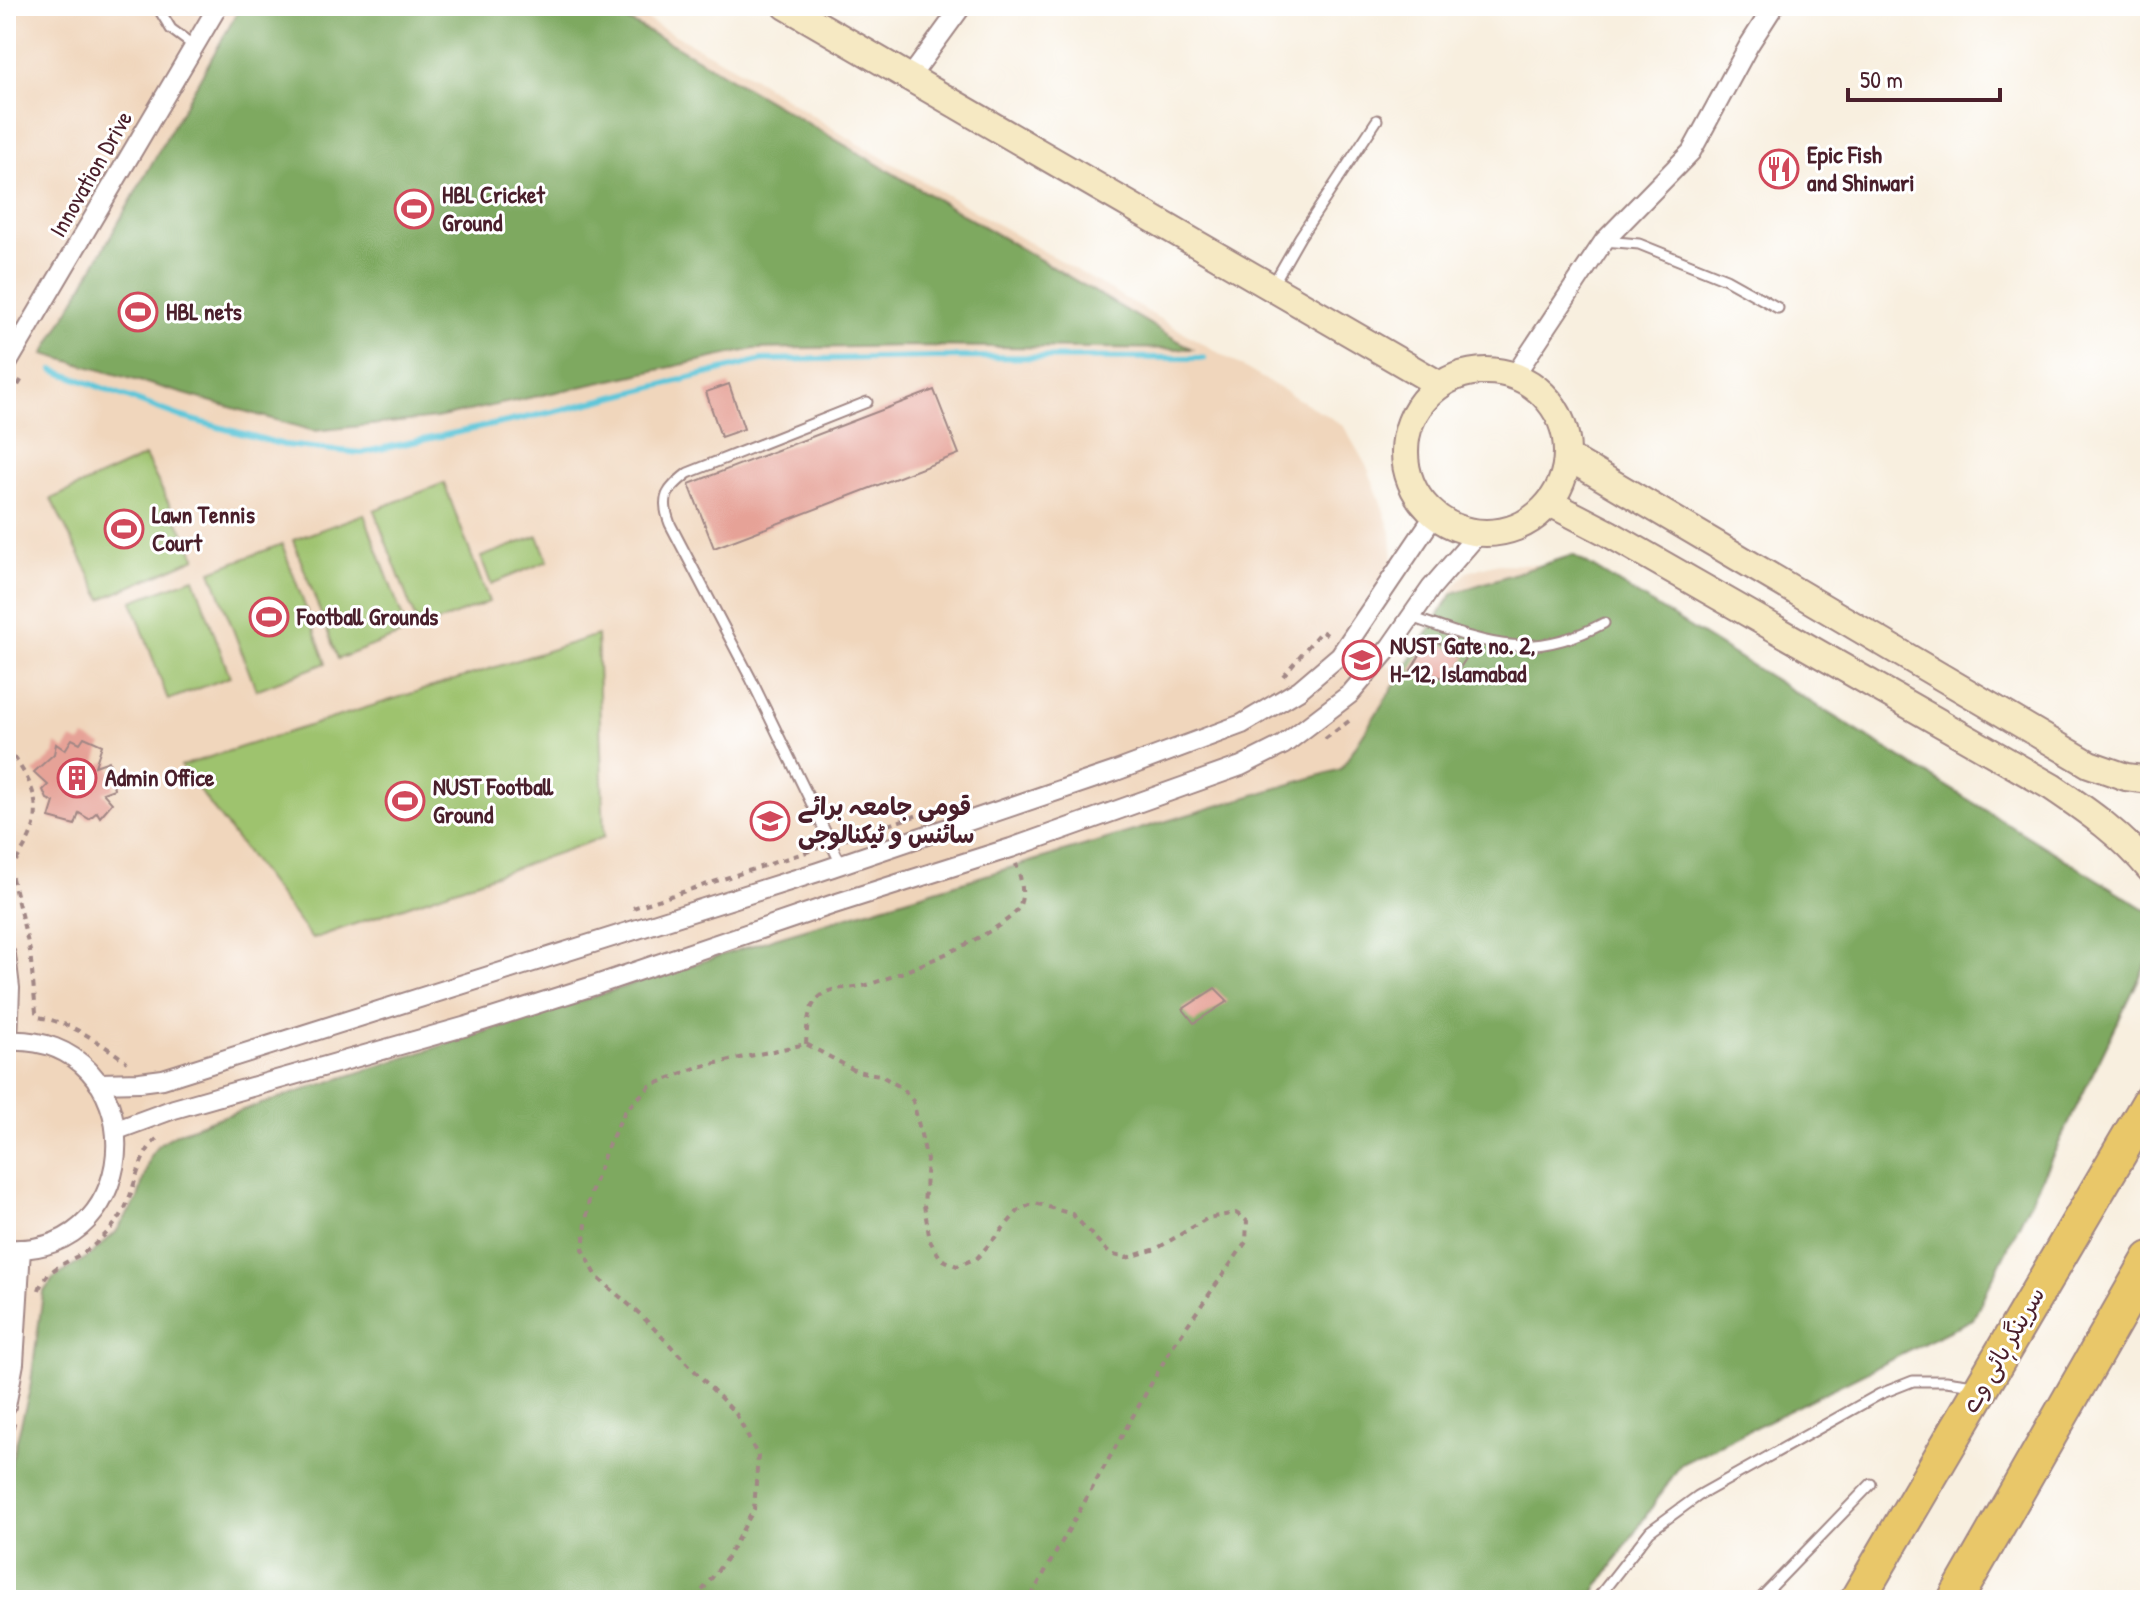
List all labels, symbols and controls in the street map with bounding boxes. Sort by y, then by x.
scale bar [1848,52,2000,102]
text: 50 m [1860,63,1903,95]
street label: Innovation Drive [41,104,139,242]
place label: Epic Fish and Shinwari [1807,138,1915,198]
restaurant icon: Epic Fish and Shinwari [1758,148,1800,190]
place label: HBL Cricket Ground [442,178,545,238]
sports icon: HBL Cricket Ground [393,188,435,230]
sports icon: HBL nets [117,291,159,333]
place label: HBL nets [166,295,242,327]
place label: Lawn Tennis Court [152,498,255,558]
sports icon: Lawn Tennis Court [103,508,145,550]
sports icon: Football Grounds [248,596,290,638]
place label: Football Grounds [296,600,438,632]
place label: NUST Gate no. 2, H-12, Islamabad [1390,629,1535,689]
school or university icon: NUST Gate no. 2, H-12, Islamabad [1341,639,1383,681]
building icon: Admin Office [56,757,98,799]
place label: Admin Office [105,761,215,793]
place label: NUST Football Ground [433,770,554,830]
sports icon: NUST Football Ground [384,780,426,822]
place label: قومی جامعہ برائے سائنس و ٹیکنالوجی [798,790,974,851]
school or university icon: قومی جامعہ برائے سائنس و ٹیکنالوجی [749,800,791,842]
street label: سرینگر ہائی وے [1953,1280,2054,1420]

